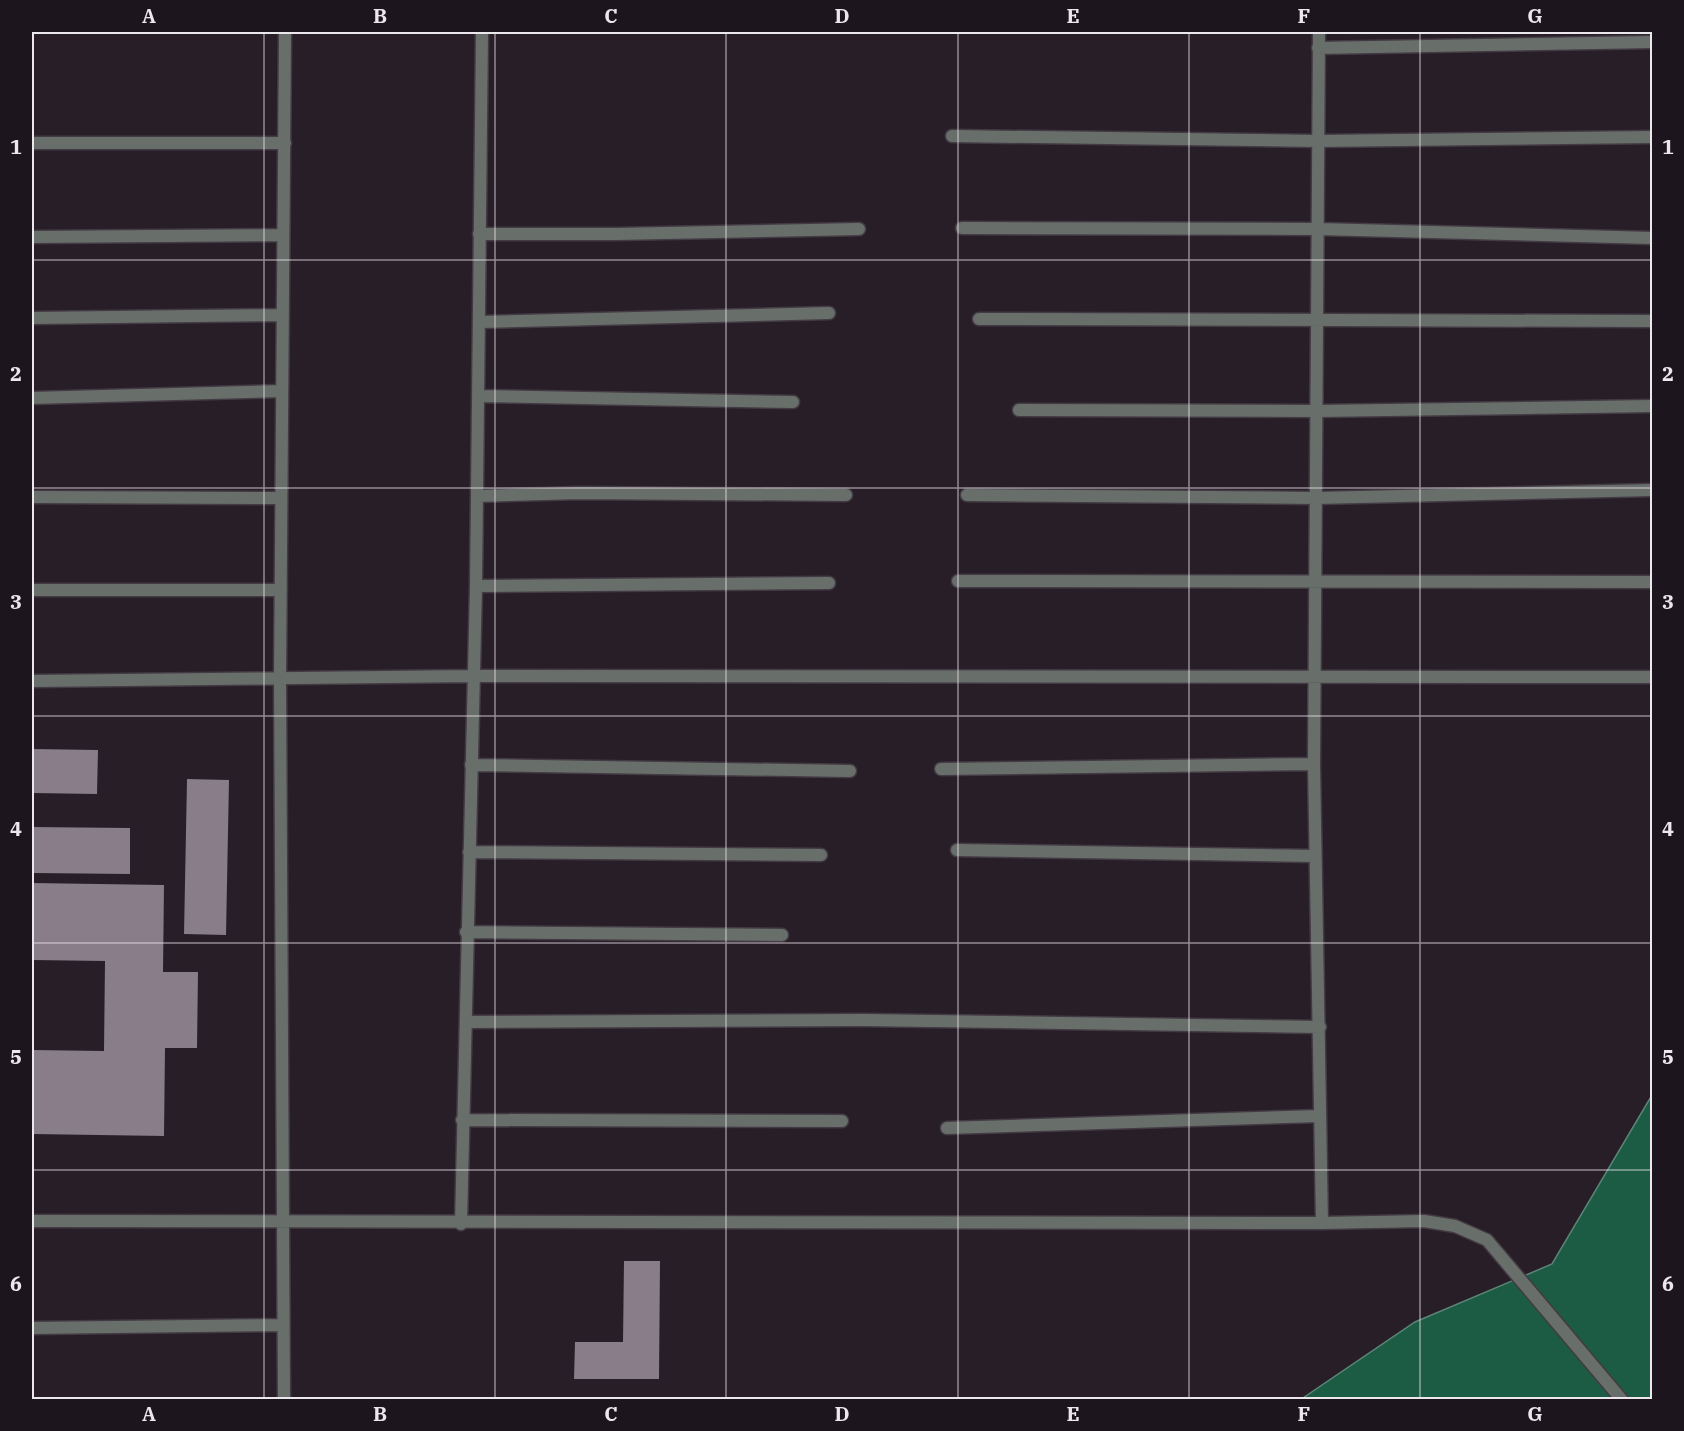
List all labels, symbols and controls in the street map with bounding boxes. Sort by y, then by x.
text: A [142,2,156,29]
text: B [373,2,387,29]
text: C [604,2,618,29]
text: D [834,2,850,29]
text: E [1066,2,1080,29]
text: F [1298,2,1310,29]
text: G [1527,2,1543,29]
text: 1 [10,133,22,160]
text: 1 [1662,133,1674,160]
text: 2 [10,360,22,387]
text: 2 [1662,360,1674,387]
text: 3 [10,588,22,615]
text: 3 [1662,588,1674,615]
text: 4 [10,815,22,842]
text: 4 [1662,815,1674,842]
text: 5 [10,1043,22,1070]
text: 5 [1662,1043,1674,1070]
text: 6 [10,1270,22,1297]
text: 6 [1662,1270,1674,1297]
text: A [142,1400,156,1427]
text: B [373,1400,387,1427]
text: C [604,1400,618,1427]
text: D [834,1400,850,1427]
text: E [1066,1400,1080,1427]
text: F [1298,1400,1310,1427]
text: G [1527,1400,1543,1427]

